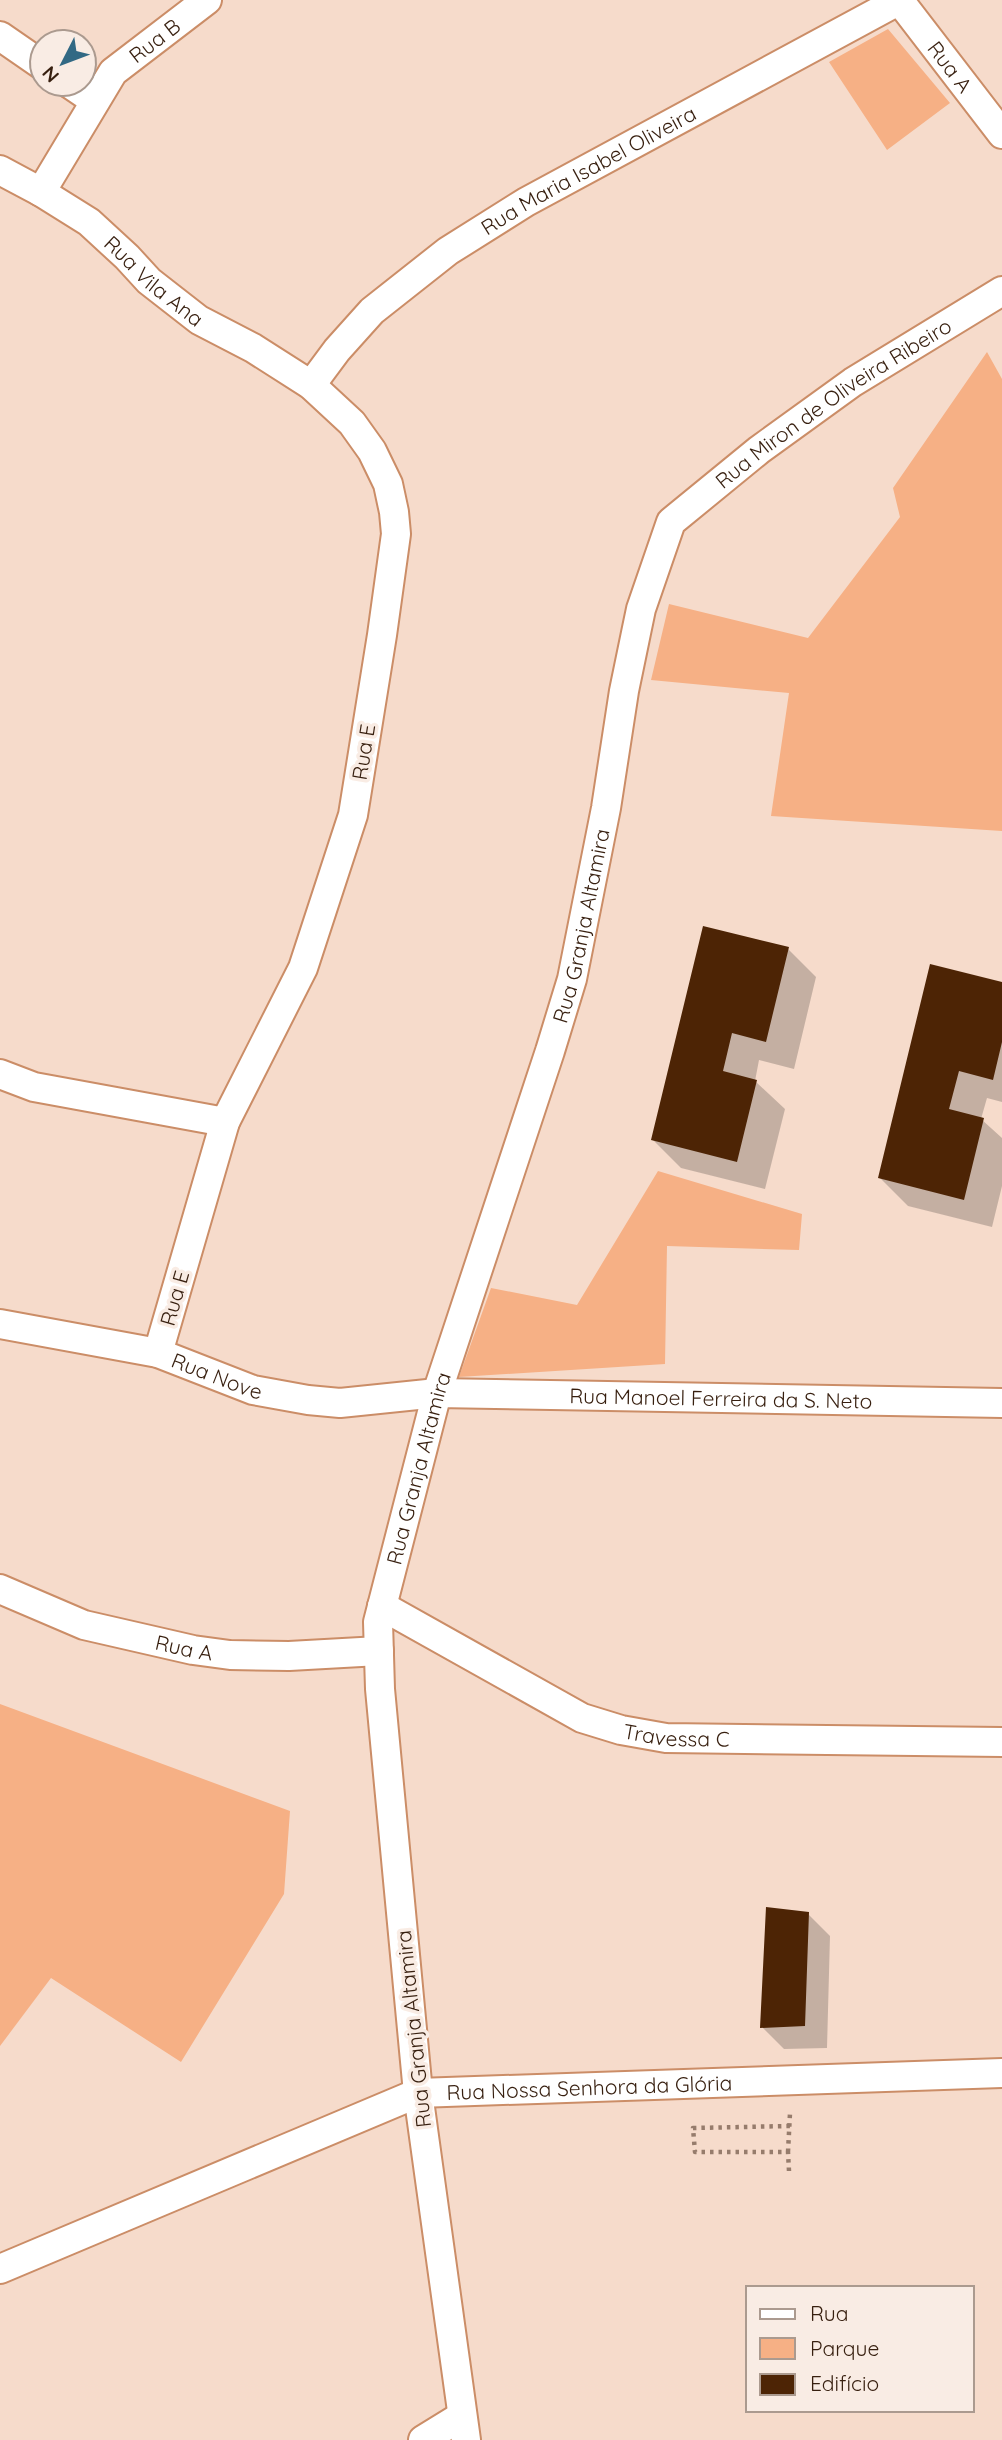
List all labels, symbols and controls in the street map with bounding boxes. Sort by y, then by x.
street label: Rua B [123,12,185,68]
north arrow [28,28,98,98]
street label: Rua A [922,36,978,97]
text: N [37,61,64,88]
street label: Rua Maria Isabel Oliveira [476,100,700,240]
street label: Rua Vila Ana [99,230,209,332]
street label: Rua Miron de Oliveira Ribeiro [710,312,956,494]
street label: Rua E [346,722,380,782]
street label: Rua Granja Altamira [546,826,615,1026]
street label: Rua E [154,1267,194,1329]
street label: Rua Nove [168,1347,264,1404]
street label: Rua Granja Altamira [380,1368,456,1567]
street label: Rua Manoel Ferreira da S. Neto [569,1382,873,1414]
street label: Rua A [153,1629,214,1666]
street label: Travessa C [621,1718,730,1752]
street label: Rua Granja Altamira [390,1929,436,2129]
street label: Rua Nossa Senhora da Glória [446,2069,733,2105]
legend [746,2286,974,2412]
text: Rua [810,2300,849,2326]
text: Parque [810,2335,879,2361]
text: Edifício [810,2370,879,2396]

